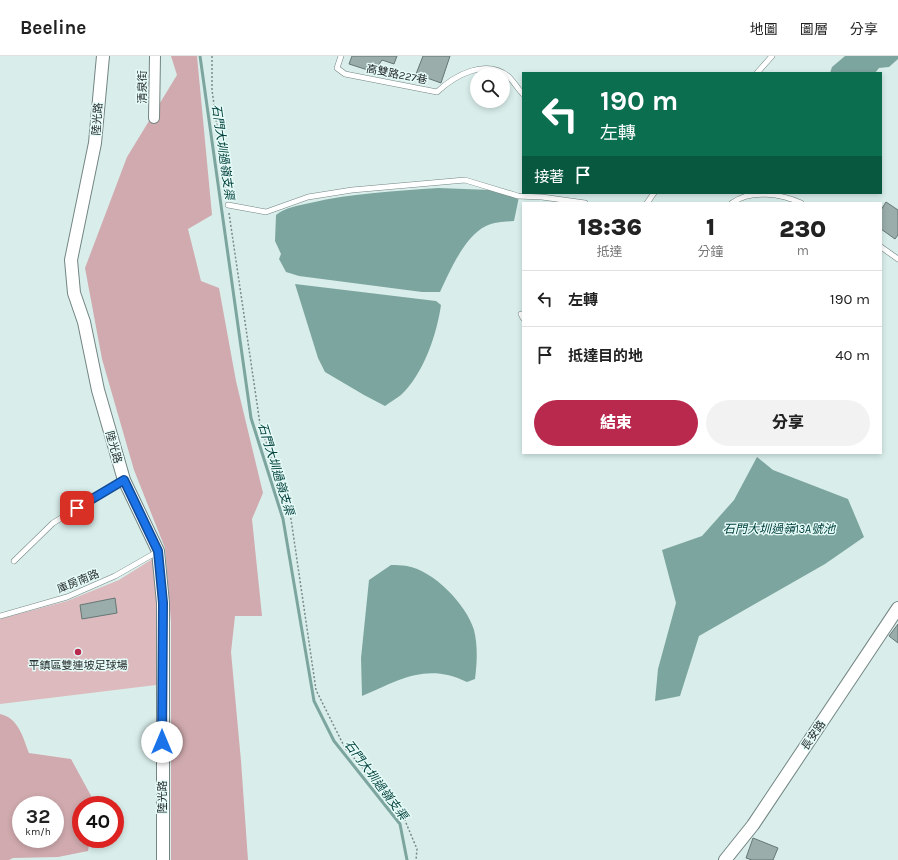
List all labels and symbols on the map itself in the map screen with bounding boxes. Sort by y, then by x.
street label: 高雙路227巷 [365,62,429,87]
street label: 清泉街 [136,71,149,104]
street label: 陸光路 [90,102,105,136]
water label: 石門大圳過嶺支渠 [209,103,237,202]
water label: 石門大圳過嶺支渠 [255,421,297,519]
street label: 陸光路 [103,429,124,465]
pin [60,491,94,525]
water label: 石門大圳過嶺13A號池 [723,522,837,536]
street label: 庫房南路 [55,567,101,596]
marker: 平鎮區雙連坡足球場 [73,647,83,657]
place label: 平鎮區雙連坡足球場 [29,659,128,672]
street label: 長安路 [799,718,828,753]
position arrow [141,721,183,763]
water label: 石門大圳過嶺支渠 [342,737,412,824]
street label: 陸光路 [156,781,169,814]
speed limit sign: 40 [72,796,124,848]

